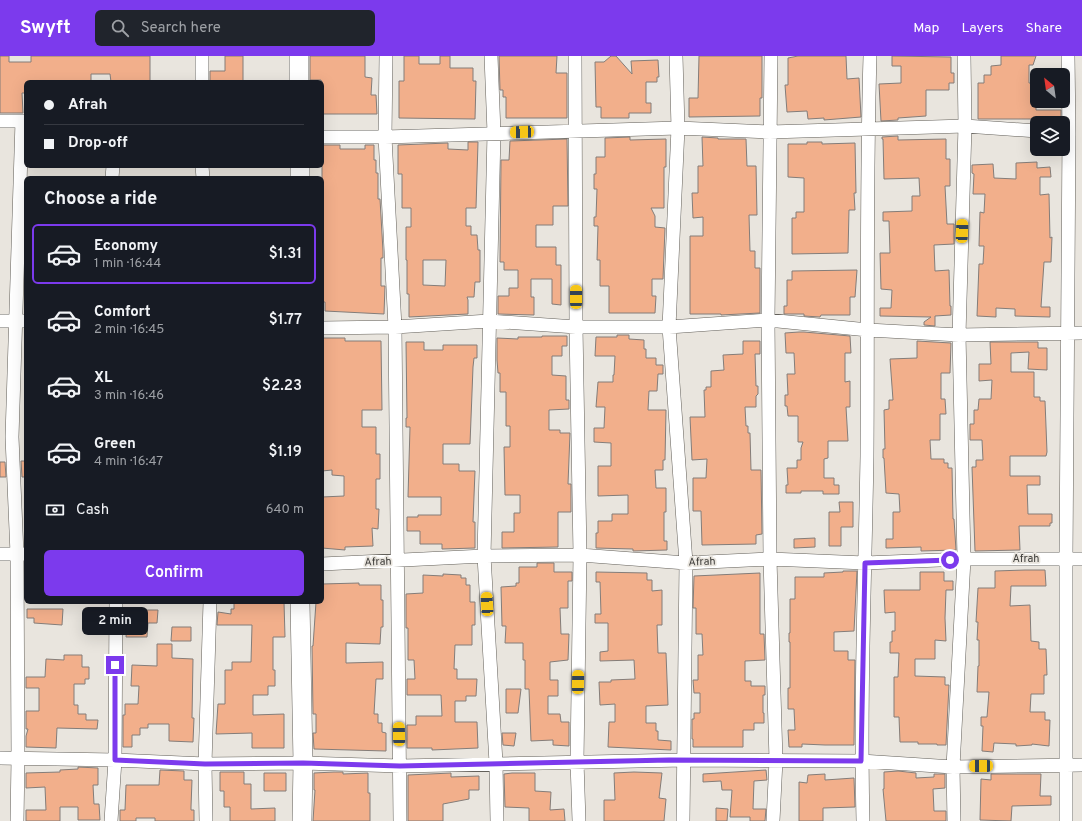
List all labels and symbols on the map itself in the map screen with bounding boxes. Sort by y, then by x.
north arrow [1030,68,1070,108]
car [510,126,534,138]
car [956,219,968,243]
car [570,285,582,309]
route start [941,551,959,569]
street label: Afrah [1012,552,1040,566]
street label: Afrah [364,555,392,569]
street label: Afrah [688,555,716,569]
car [480,592,494,616]
callout: 2 min [82,607,148,635]
route end [106,656,124,674]
car [572,670,584,694]
car [393,722,405,746]
car [969,760,993,772]

